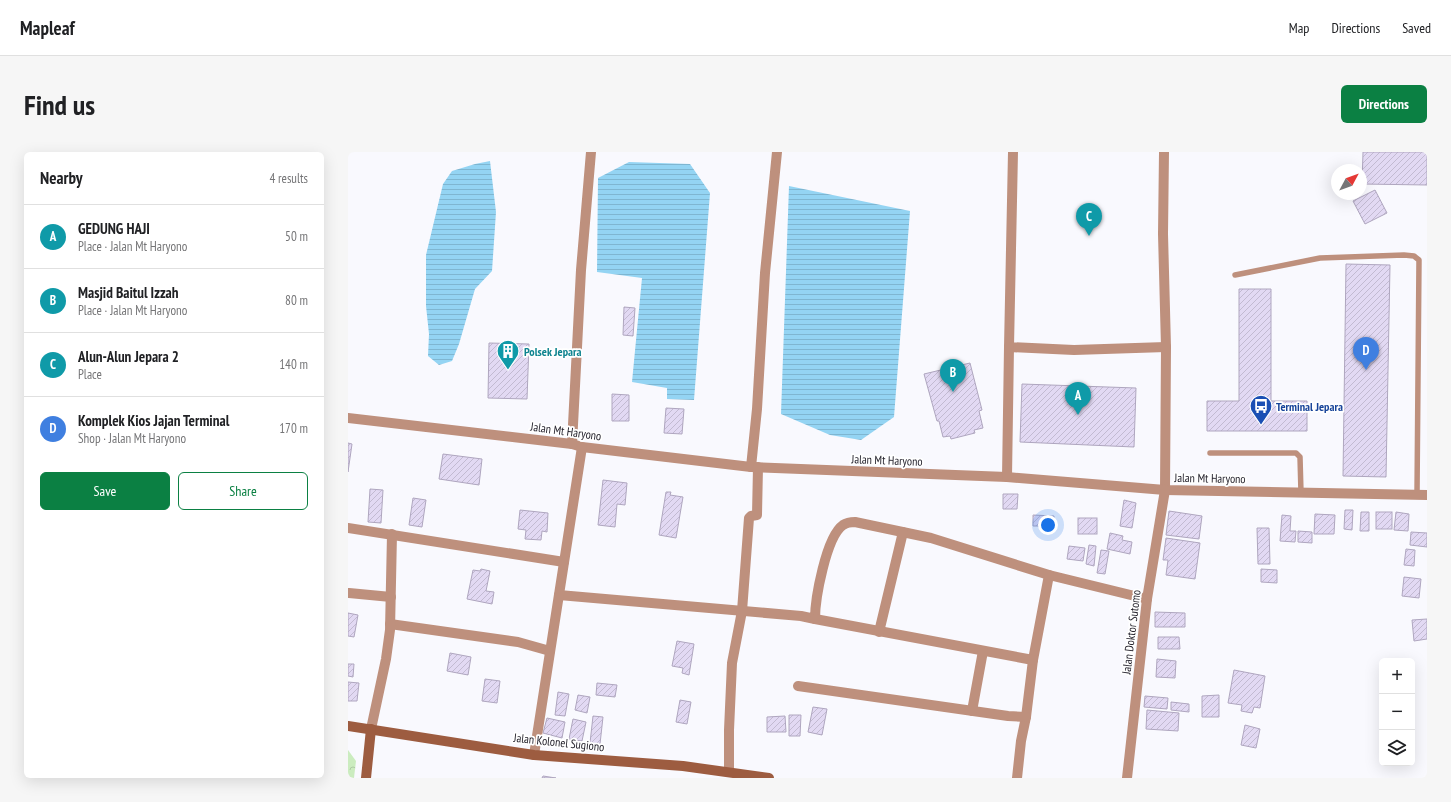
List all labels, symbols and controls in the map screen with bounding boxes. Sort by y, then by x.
text: Mapleaf [20,16,75,40]
text: Map [1289,19,1309,37]
text: Directions [1331,19,1380,37]
text: Saved [1402,19,1431,37]
button: Directions [1341,85,1427,123]
text: Find us [24,86,95,123]
north arrow [1331,164,1367,200]
text: Nearby [40,167,83,189]
text: 4 results [269,170,308,187]
pin: C [1076,203,1102,236]
text: GEDUNG HAJI [78,219,150,238]
text: A [50,228,56,245]
text: 50 m [285,228,308,245]
text: Place · Jalan Mt Haryono [78,238,187,255]
text: Masjid Baitul Izzah [78,283,179,302]
text: B [50,292,56,309]
text: 80 m [285,292,308,309]
text: Place · Jalan Mt Haryono [78,302,187,319]
pin: D [1353,337,1379,370]
building icon: Polsek Jepara [495,338,521,371]
place label: Polsek Jepara [524,344,582,359]
text: Alun-Alun Jepara 2 [78,347,179,366]
text: C [50,356,56,373]
text: 140 m [279,356,308,373]
pin: B [940,359,966,392]
text: Place [78,366,102,383]
pin: A [1065,382,1091,415]
bus stop icon: Terminal Jepara [1248,393,1274,426]
place label: Terminal Jepara [1276,399,1343,414]
text: Komplek Kios Jajan Terminal [78,411,229,430]
street label: Jalan Mt Haryono [529,418,602,443]
text: D [50,420,56,437]
text: 170 m [279,420,308,437]
text: Shop · Jalan Mt Haryono [78,430,186,447]
street label: Jalan Mt Haryono [850,451,923,469]
street label: Jalan Mt Haryono [1173,470,1246,486]
button: Save [40,472,170,510]
button: Share [178,472,308,510]
your location [1038,515,1058,535]
street label: Jalan Doktor Sutomo [1118,589,1144,676]
map controls [1379,658,1415,766]
button: + [1379,658,1415,694]
button: − [1379,694,1415,730]
street label: Jalan Kolonel Sugiono [512,730,605,754]
button: layers [1379,730,1415,766]

